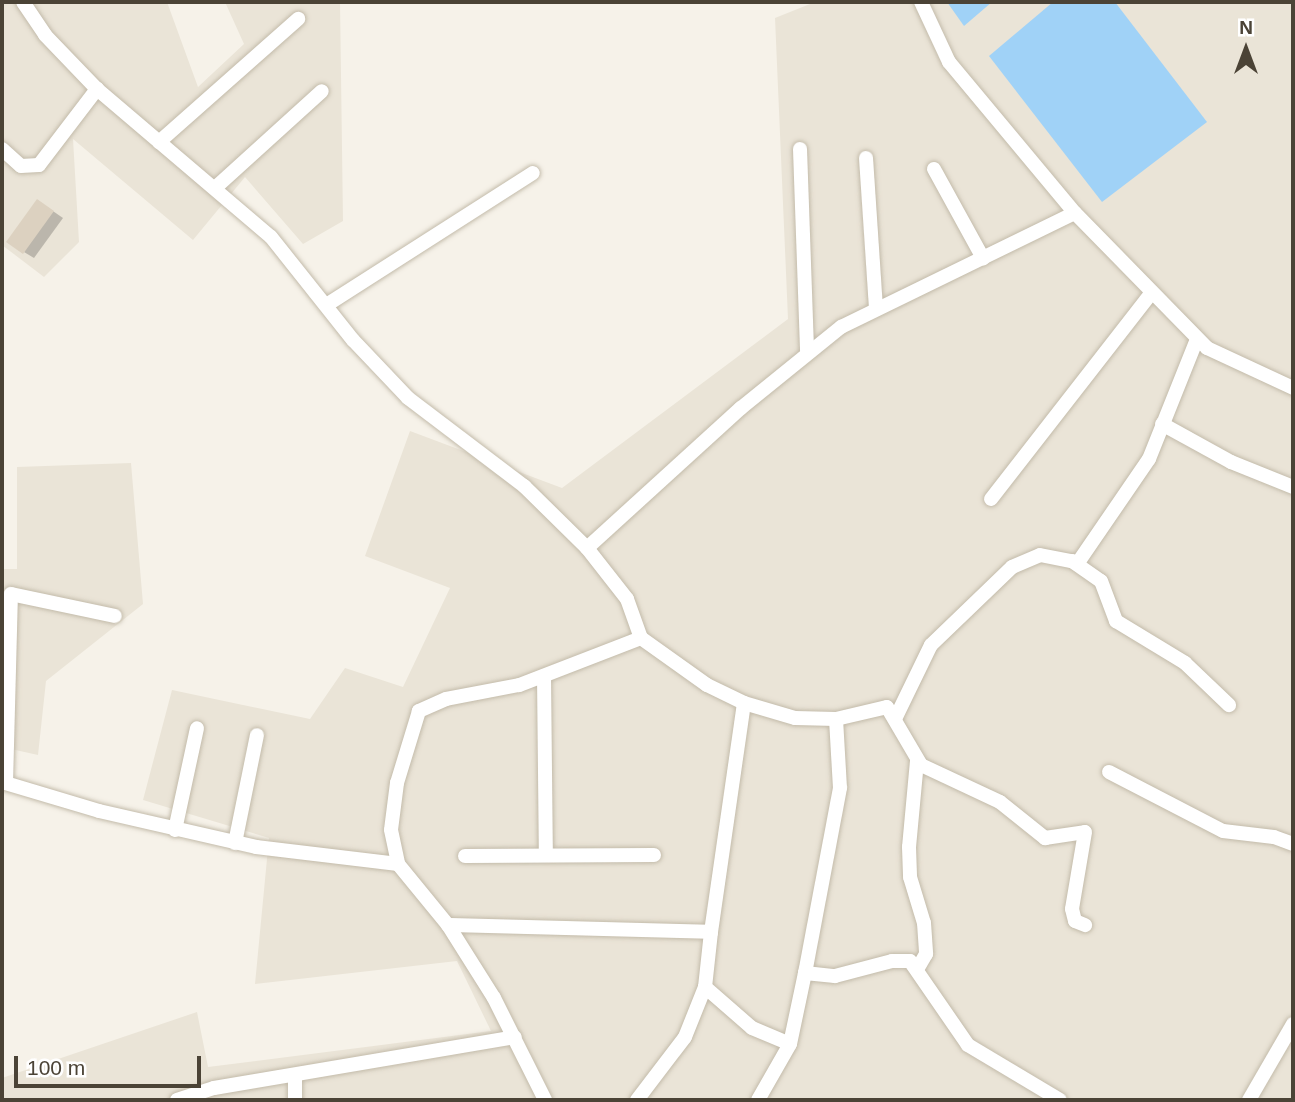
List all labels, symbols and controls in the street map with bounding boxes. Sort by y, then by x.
north arrow [1211,14,1281,84]
text: N [1239,17,1253,38]
scale bar [18,1042,205,1086]
text: 100 m [27,1056,85,1079]

